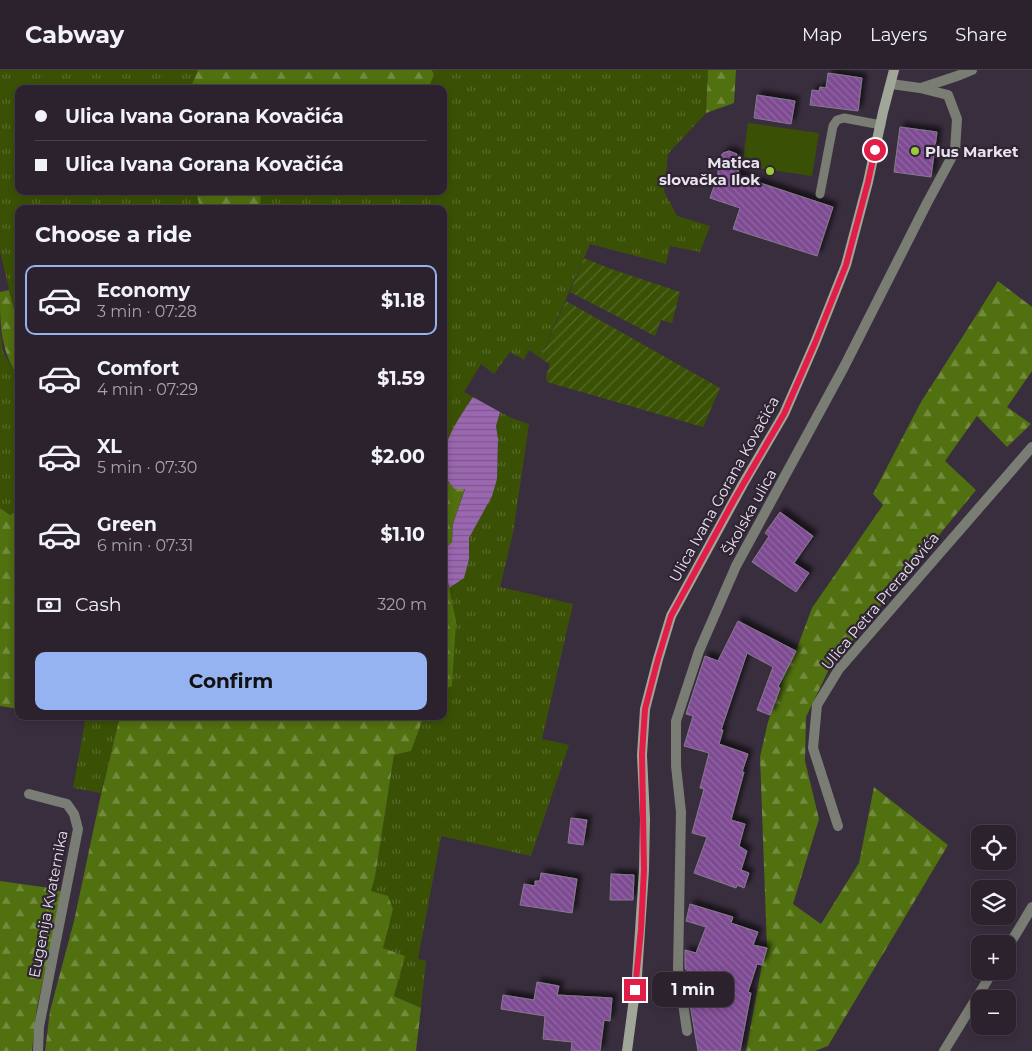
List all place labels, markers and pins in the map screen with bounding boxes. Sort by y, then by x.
place label: Plus Market [925,142,1019,161]
marker: Plus Market [909,145,921,157]
place label: Matica slovačka Ilok [659,153,760,189]
marker: Matica slovačka Ilok [764,165,776,177]

